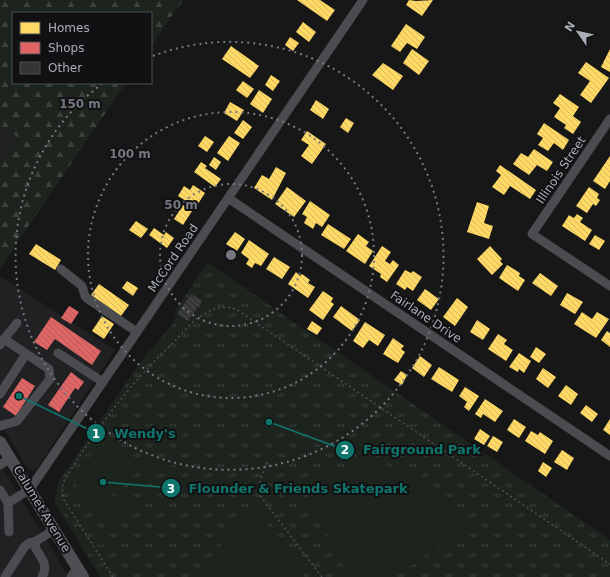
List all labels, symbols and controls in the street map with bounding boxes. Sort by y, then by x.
legend [12,12,152,84]
north arrow [558,12,598,52]
text: N [562,19,578,34]
text: Homes [48,21,90,35]
text: Shops [48,41,84,55]
text: Other [48,61,82,75]
text: 150 m [59,97,101,111]
street label: Illinois Street [533,133,589,206]
text: 100 m [109,147,151,161]
text: 50 m [164,198,198,212]
street label: McCord Road [145,221,201,295]
centre of rings [224,248,238,262]
street label: Fairlane Drive [388,288,464,346]
callout: Wendy's [86,421,183,446]
text: Wendy's [114,426,176,441]
text: 1 [92,427,100,441]
callout: Fairground Park [335,437,489,462]
text: Fairground Park [363,442,481,457]
text: 2 [341,443,349,457]
street label: Calumet Avenue [11,463,73,555]
callout: Flounder & Friends Skatepark [161,476,416,501]
text: Flounder & Friends Skatepark [188,481,408,496]
text: 3 [167,482,175,496]

